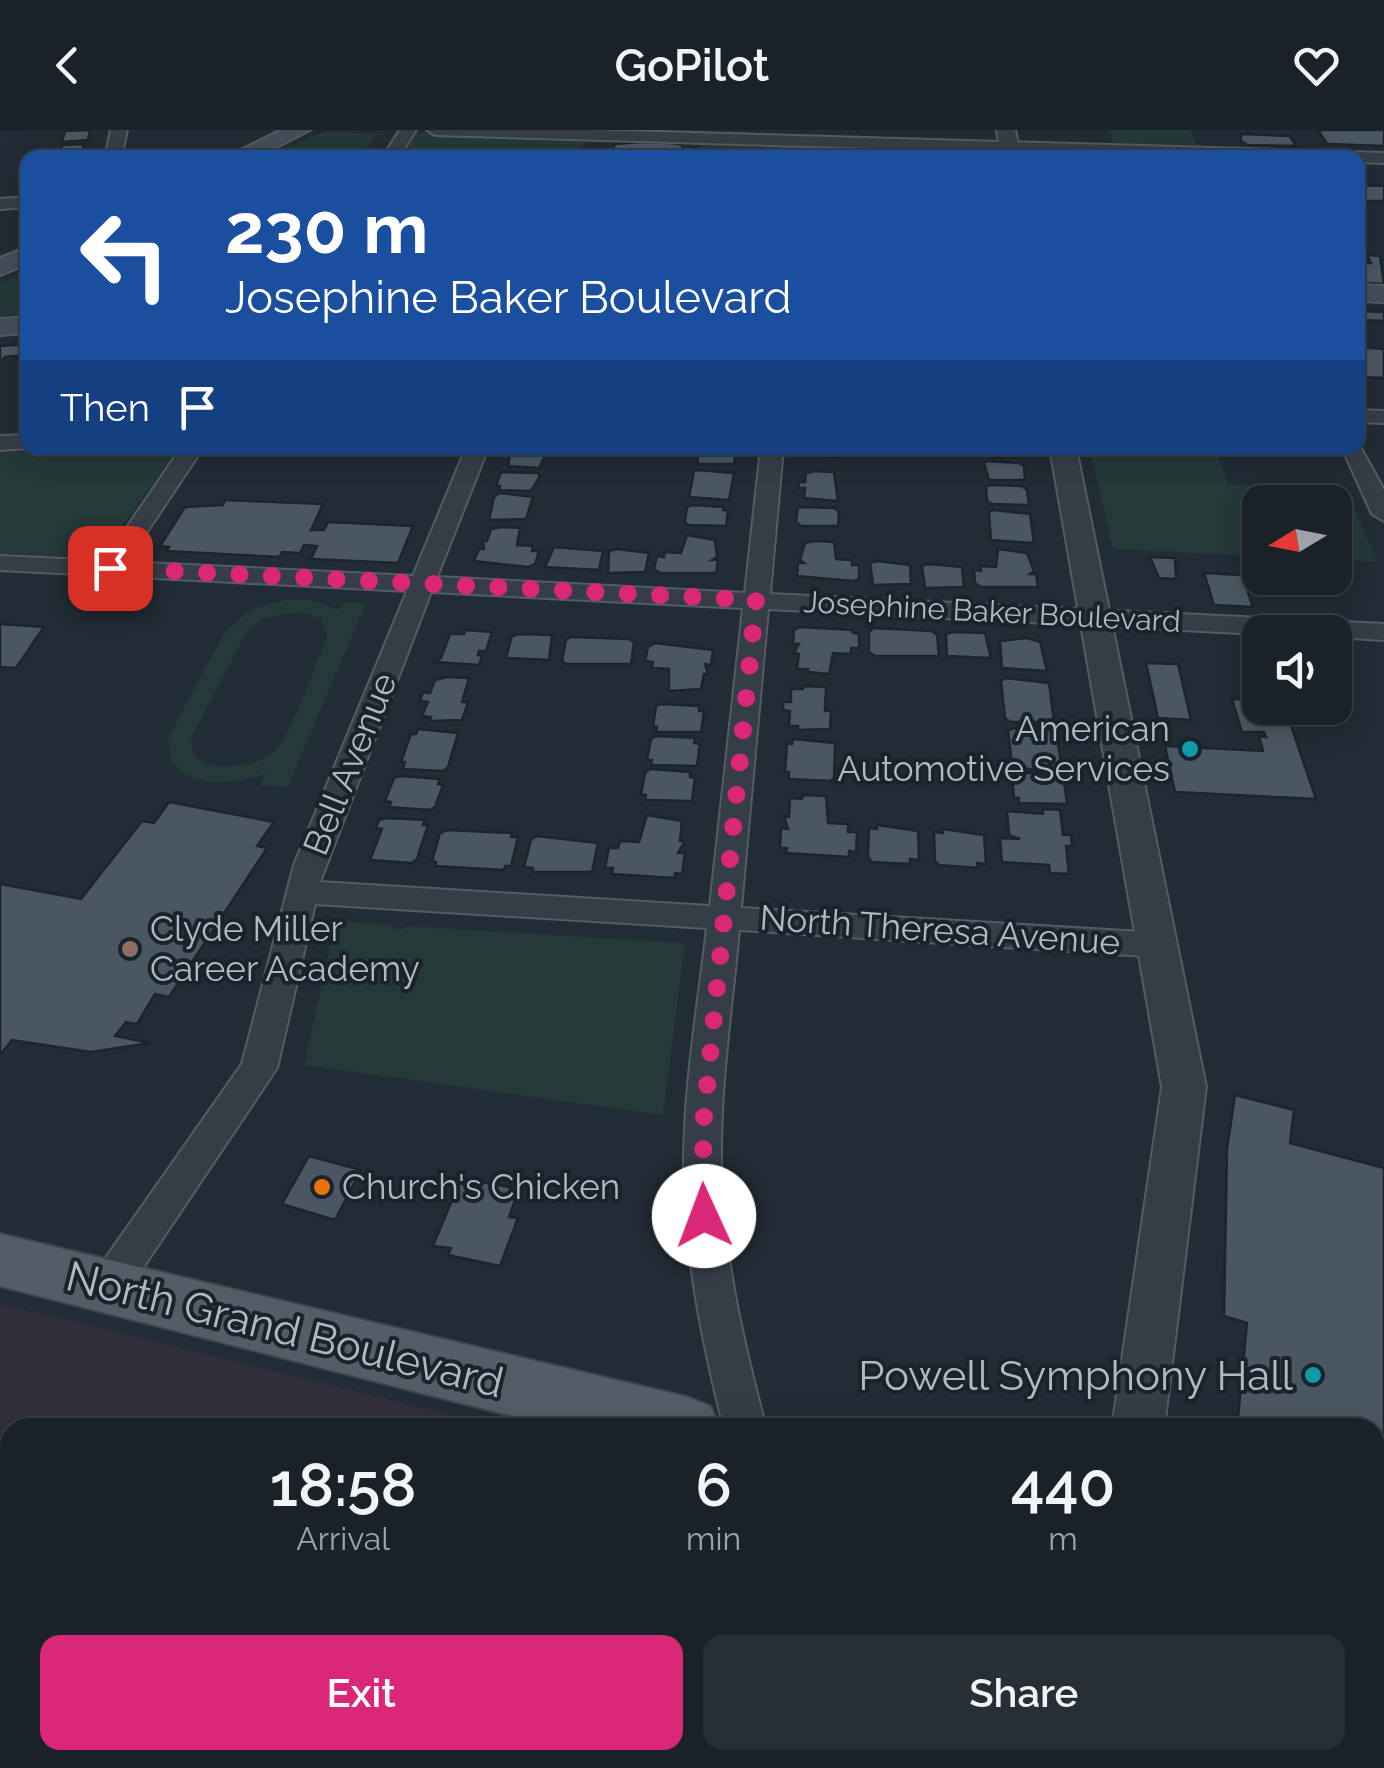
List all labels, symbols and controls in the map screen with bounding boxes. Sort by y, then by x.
icon: back [40,38,95,93]
icon: heart [1289,38,1344,93]
text: GoPilot [615,39,769,92]
text: 230 m [225,187,429,269]
icon: left [60,190,190,320]
text: Josephine Baker Boulevard [225,271,791,324]
icon: arrive [170,380,225,435]
text: Then [60,385,150,430]
north arrow [1242,485,1352,595]
map controls [1242,485,1352,725]
pin [68,526,153,611]
icon: arrive [83,541,138,596]
street label: Josephine Baker Boulevard [803,584,1182,639]
button: sound [1242,615,1352,725]
street label: Bell Avenue [294,667,405,861]
place label: American Automotive Services [837,708,1170,789]
marker: American Automotive Services [1179,738,1201,760]
street label: North Theresa Avenue [759,896,1122,963]
place label: Clyde Miller Career Academy [150,908,420,989]
marker: Clyde Miller Career Academy [119,938,141,960]
position arrow [652,1164,756,1268]
place label: Church's Chicken [342,1166,620,1207]
marker: Church's Chicken [311,1176,333,1198]
street label: North Grand Boulevard [61,1251,508,1407]
place label: Powell Symphony Hall [858,1351,1294,1400]
marker: Powell Symphony Hall [1302,1364,1324,1386]
text: 18:58 [270,1450,416,1520]
text: 6 [695,1450,732,1520]
text: 440 [1011,1450,1115,1520]
text: Arrival [296,1520,390,1557]
text: min [686,1520,741,1557]
text: m [1048,1520,1078,1557]
button: Exit [40,1635,683,1750]
button: Share [703,1635,1345,1750]

